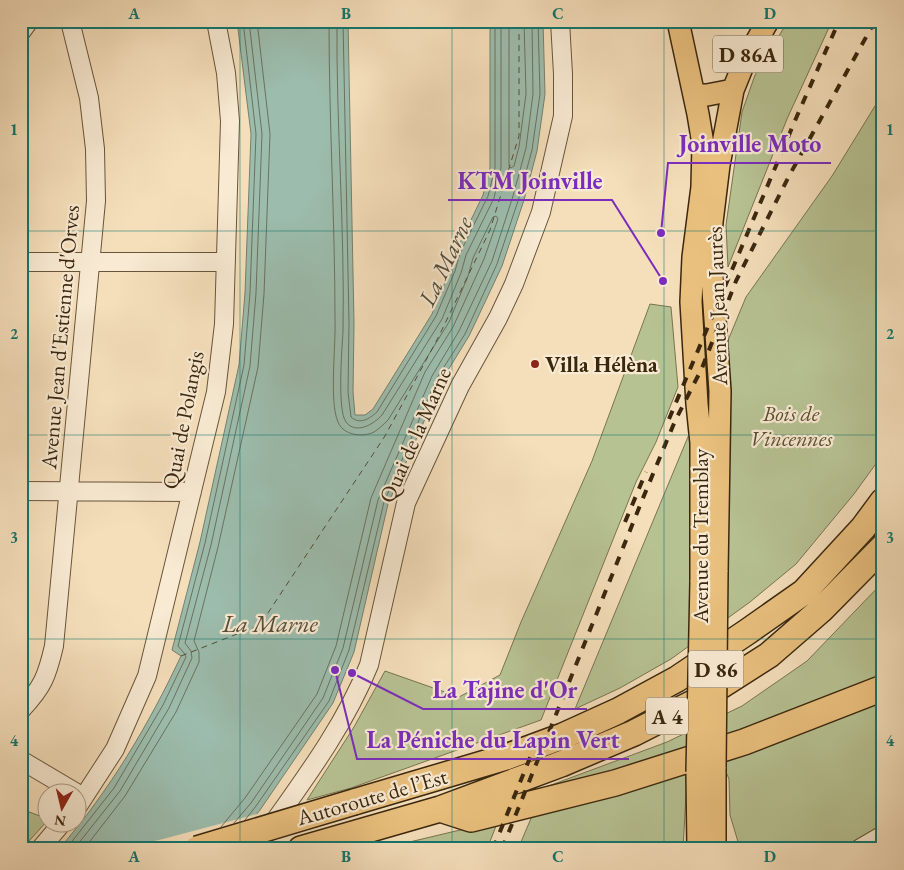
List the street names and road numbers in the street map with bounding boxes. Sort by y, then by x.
road number: D 86A [713,36,783,72]
street label: Avenue Jean d'Estienne d'Orves [34,204,86,471]
street label: Avenue Jean Jaurès [700,226,734,387]
street label: Quai de Polangis [155,348,211,492]
street label: Quai de la Marne [372,362,458,507]
street label: Avenue du Tremblay [686,448,715,624]
road number: D 86 [688,651,744,688]
road number: A 4 [646,698,688,734]
street label: Autoroute de l’Est [292,762,451,833]

